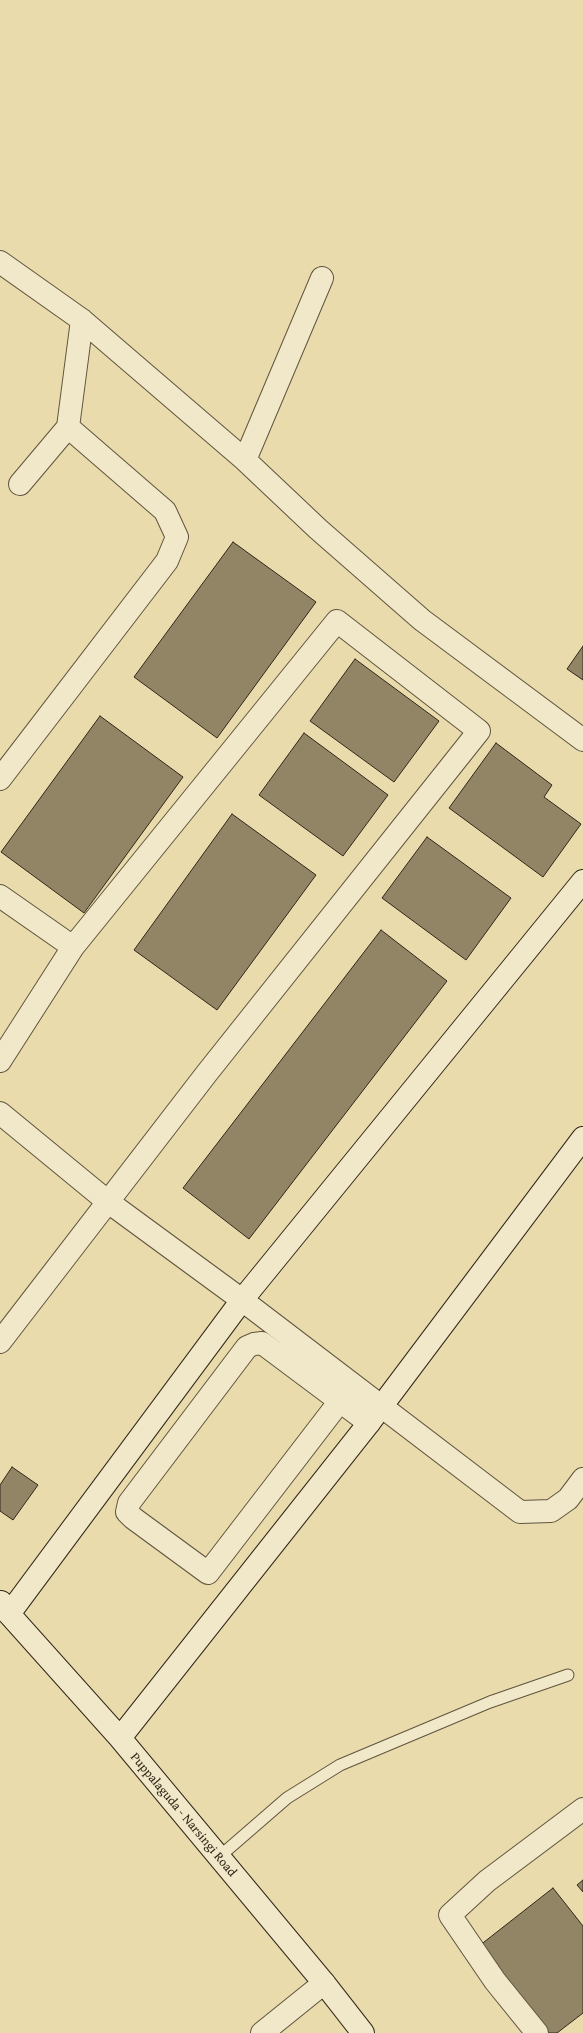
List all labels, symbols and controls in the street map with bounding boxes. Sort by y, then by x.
street label: Puppalaguda - Narsingi Road [127,1750,239,1880]

